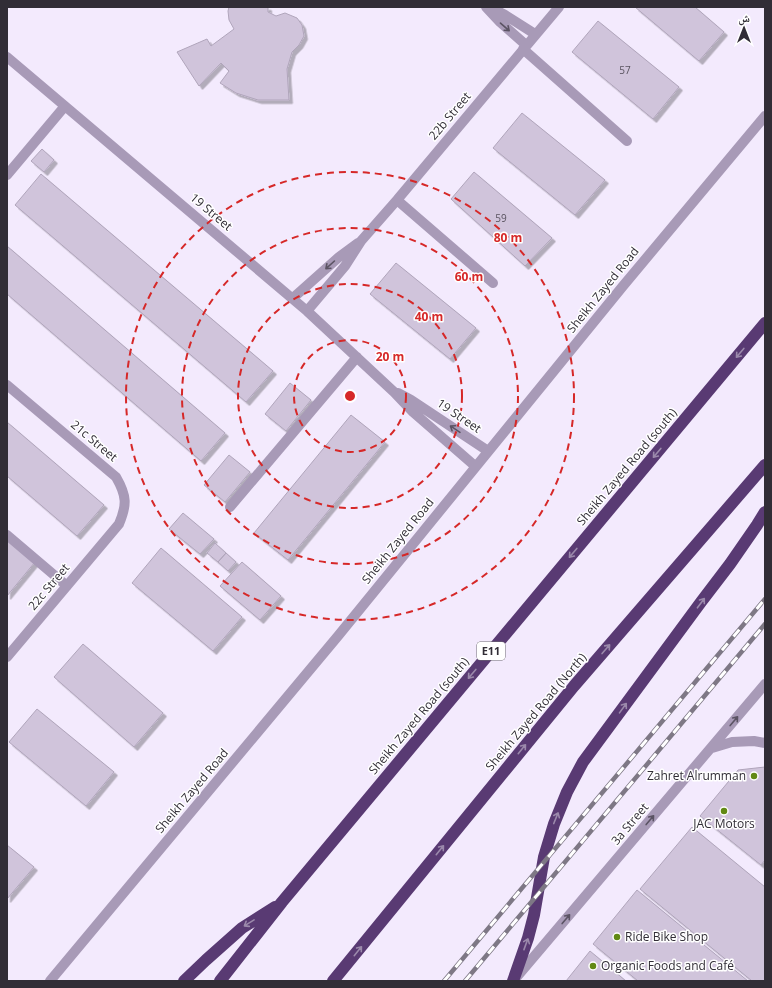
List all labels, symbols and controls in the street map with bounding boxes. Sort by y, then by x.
north arrow [724,8,764,48]
text: ش [738,10,750,26]
one-way arrow [500,23,511,32]
house number: 57 [619,63,631,77]
street label: 22b Street [425,88,475,143]
street label: 19 Street [187,189,236,234]
house number: 59 [495,211,507,225]
text: 80 m [494,229,522,246]
street label: Sheikh Zayed Road [563,243,643,336]
one-way arrow [325,260,336,269]
text: 60 m [455,268,483,285]
text: 40 m [415,308,443,325]
text: 20 m [376,348,404,365]
one-way arrow [735,348,744,359]
centre of rings [343,389,357,403]
street label: 19 Street [434,394,485,437]
street label: Sheikh Zayed Road (south) [573,404,681,529]
street label: 21c Street [67,416,121,465]
one-way arrow [450,425,461,433]
one-way arrow [652,448,661,459]
street label: Sheikh Zayed Road [358,494,438,587]
one-way arrow [569,548,578,558]
street label: 22c Street [24,560,73,614]
one-way arrow [696,598,705,609]
road number: E11 [477,642,505,660]
one-way arrow [601,644,610,655]
street label: Sheikh Zayed Road (North) [481,649,590,774]
street label: Sheikh Zayed Road (south) [365,653,473,778]
one-way arrow [468,669,477,680]
one-way arrow [619,702,628,713]
one-way arrow [730,716,739,727]
one-way arrow [518,744,527,755]
street label: Sheikh Zayed Road [151,745,232,837]
place label: Zahret Alrumman [647,767,746,784]
marker: Zahret Alrumman [749,771,759,781]
street label: 3a Street [607,799,652,848]
marker: JAC Motors [719,806,729,816]
one-way arrow [553,813,561,825]
one-way arrow [646,815,655,826]
place label: JAC Motors [692,815,755,832]
one-way arrow [436,845,445,855]
one-way arrow [561,914,570,925]
one-way arrow [244,919,255,927]
place label: Ride Bike Shop [625,928,708,945]
marker: Ride Bike Shop [612,932,622,942]
one-way arrow [523,938,530,951]
one-way arrow [354,945,363,956]
place label: Organic Foods and Café [601,957,734,974]
marker: Organic Foods and Café [588,961,598,971]

